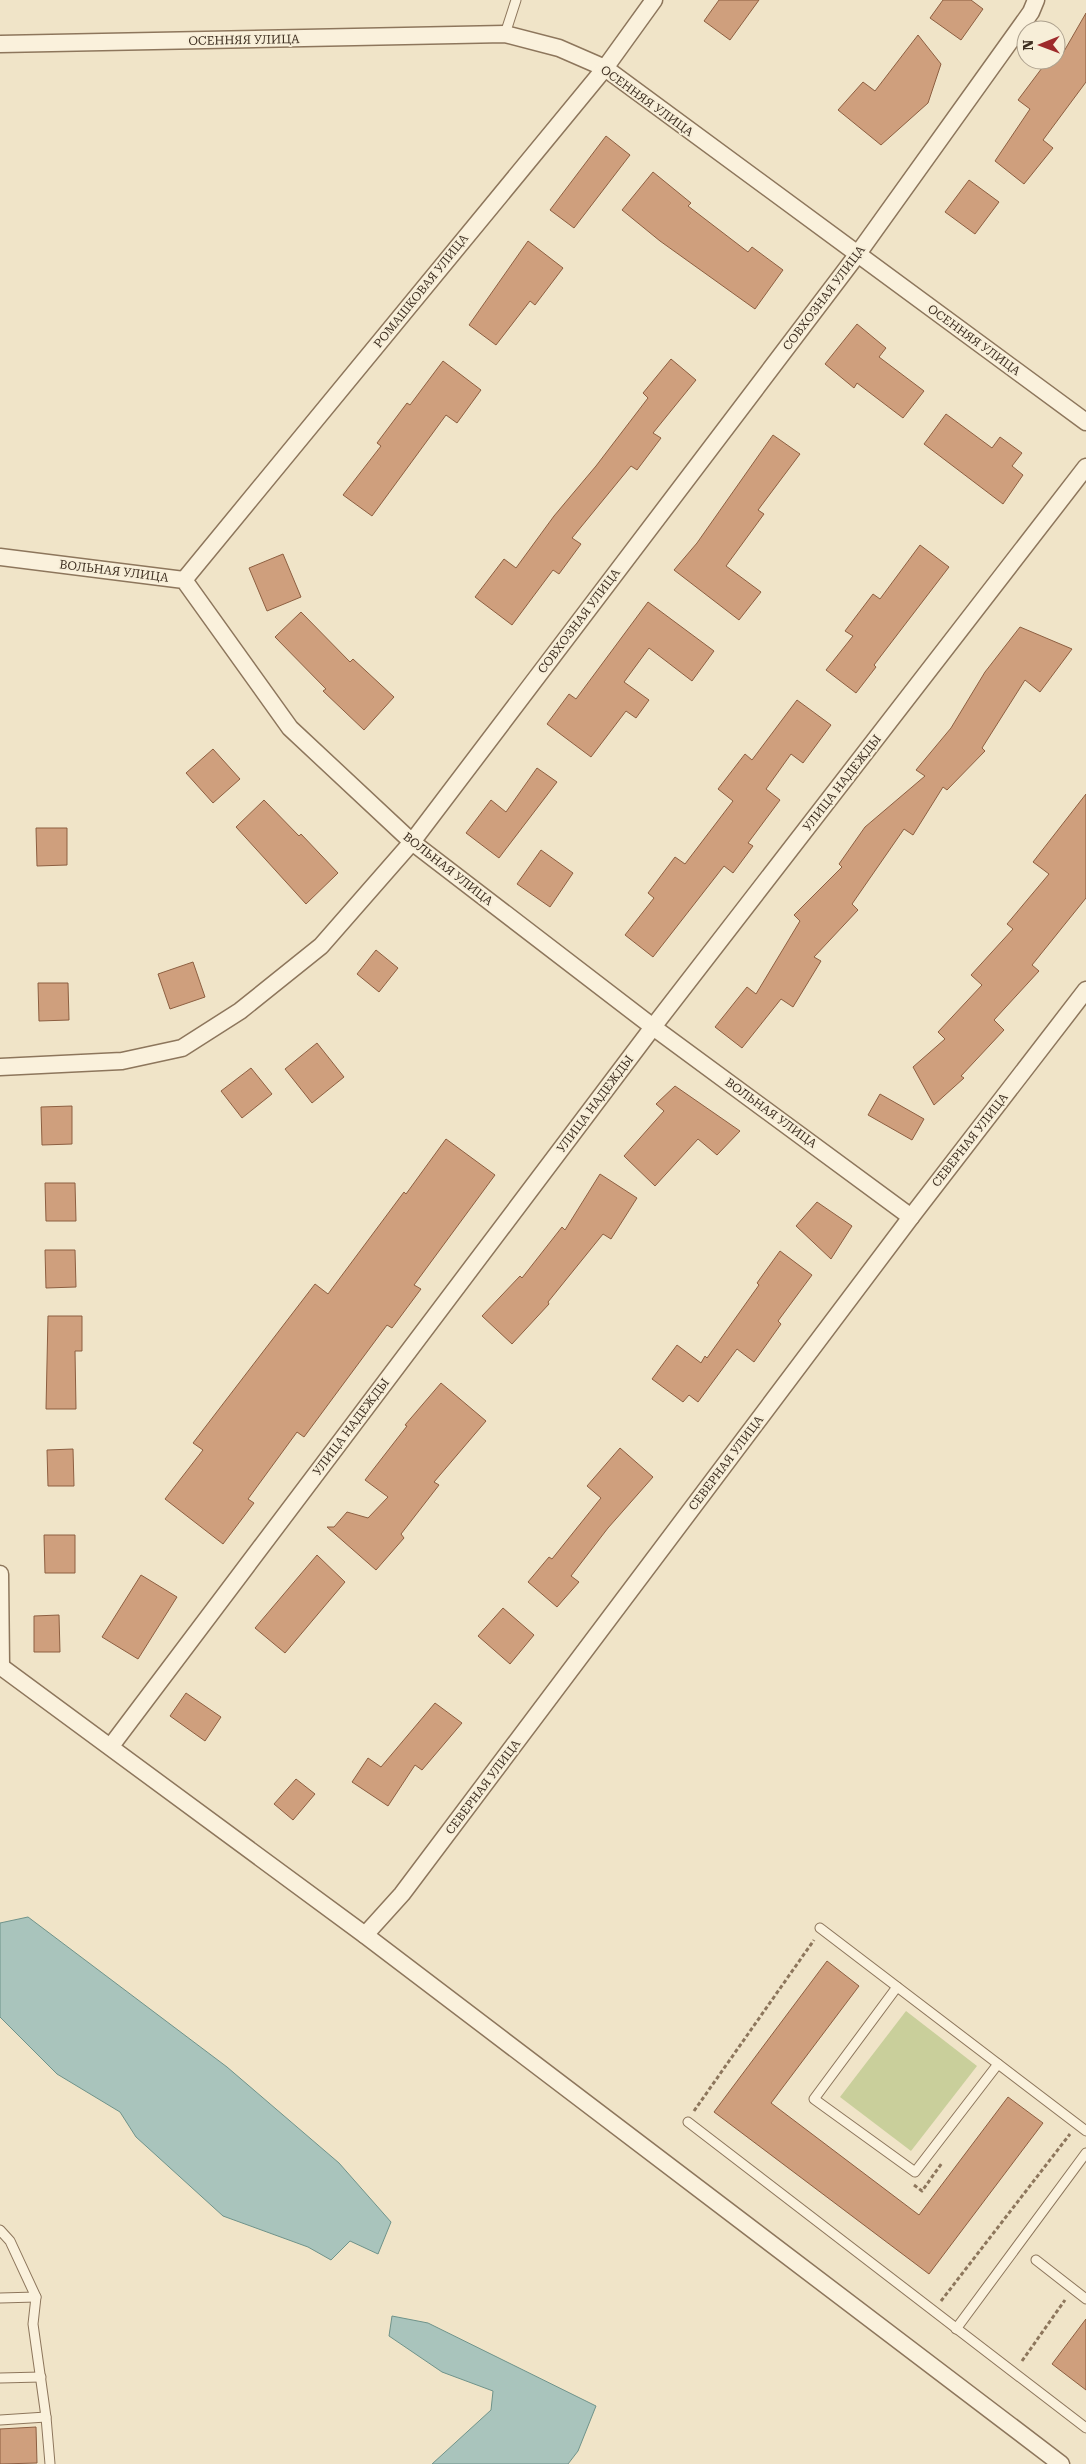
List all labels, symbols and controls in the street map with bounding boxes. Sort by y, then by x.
north arrow [1016,20,1066,70]
street label: ОСЕННЯЯ УЛИЦА [188,32,300,48]
text: N [1020,39,1036,51]
street label: ОСЕННЯЯ УЛИЦА [598,63,697,140]
street label: РОМАШКОВАЯ УЛИЦА [371,231,472,351]
street label: СОВХОЗНАЯ УЛИЦА [780,242,868,353]
street label: ОСЕННЯЯ УЛИЦА [925,302,1024,379]
street label: ВОЛЬНАЯ УЛИЦА [59,557,170,585]
street label: СОВХОЗНАЯ УЛИЦА [535,565,623,676]
street label: УЛИЦА НАДЕЖДЫ [800,732,884,834]
street label: ВОЛЬНАЯ УЛИЦА [400,830,496,909]
street label: УЛИЦА НАДЕЖДЫ [554,1052,636,1155]
street label: ВОЛЬНАЯ УЛИЦА [722,1075,820,1151]
street label: СЕВЕРНАЯ УЛИЦА [929,1090,1011,1190]
street label: УЛИЦА НАДЕЖДЫ [310,1375,392,1478]
street label: СЕВЕРНАЯ УЛИЦА [686,1412,767,1513]
street label: СЕВЕРНАЯ УЛИЦА [443,1736,524,1837]

